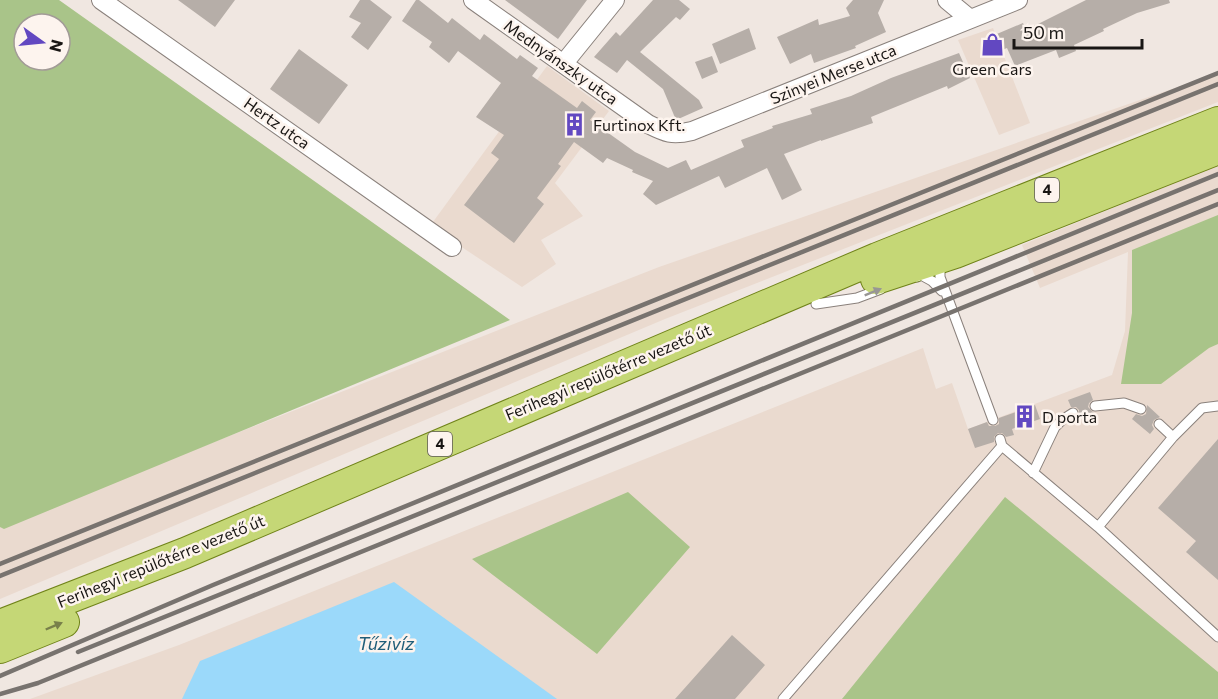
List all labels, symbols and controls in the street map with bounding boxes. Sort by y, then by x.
north arrow [12,12,72,72]
scale bar [1014,12,1142,50]
street label: Mednyánszky utca [501,15,622,108]
text: 50 m [1023,21,1064,43]
shop icon: Green Cars [979,31,1005,57]
text: N [46,38,68,54]
street label: Szinyei Merse utca [767,40,899,108]
place label: Green Cars [952,59,1032,78]
street label: Hertz utca [241,93,314,152]
building icon: Furtinox Kft. [562,112,588,138]
place label: Furtinox Kft. [593,115,685,134]
road number: 4 [1035,178,1059,202]
one-way arrow [864,287,882,296]
street label: Ferihegyi repülőtérre vezető út [502,319,714,424]
building icon: D porta [1011,404,1037,430]
place label: D porta [1042,407,1097,426]
road number: 4 [428,432,452,456]
street label: Ferihegyi repülőtérre vezető út [54,510,268,611]
one-way arrow [45,621,63,630]
water label: Tűzivíz [358,632,414,654]

